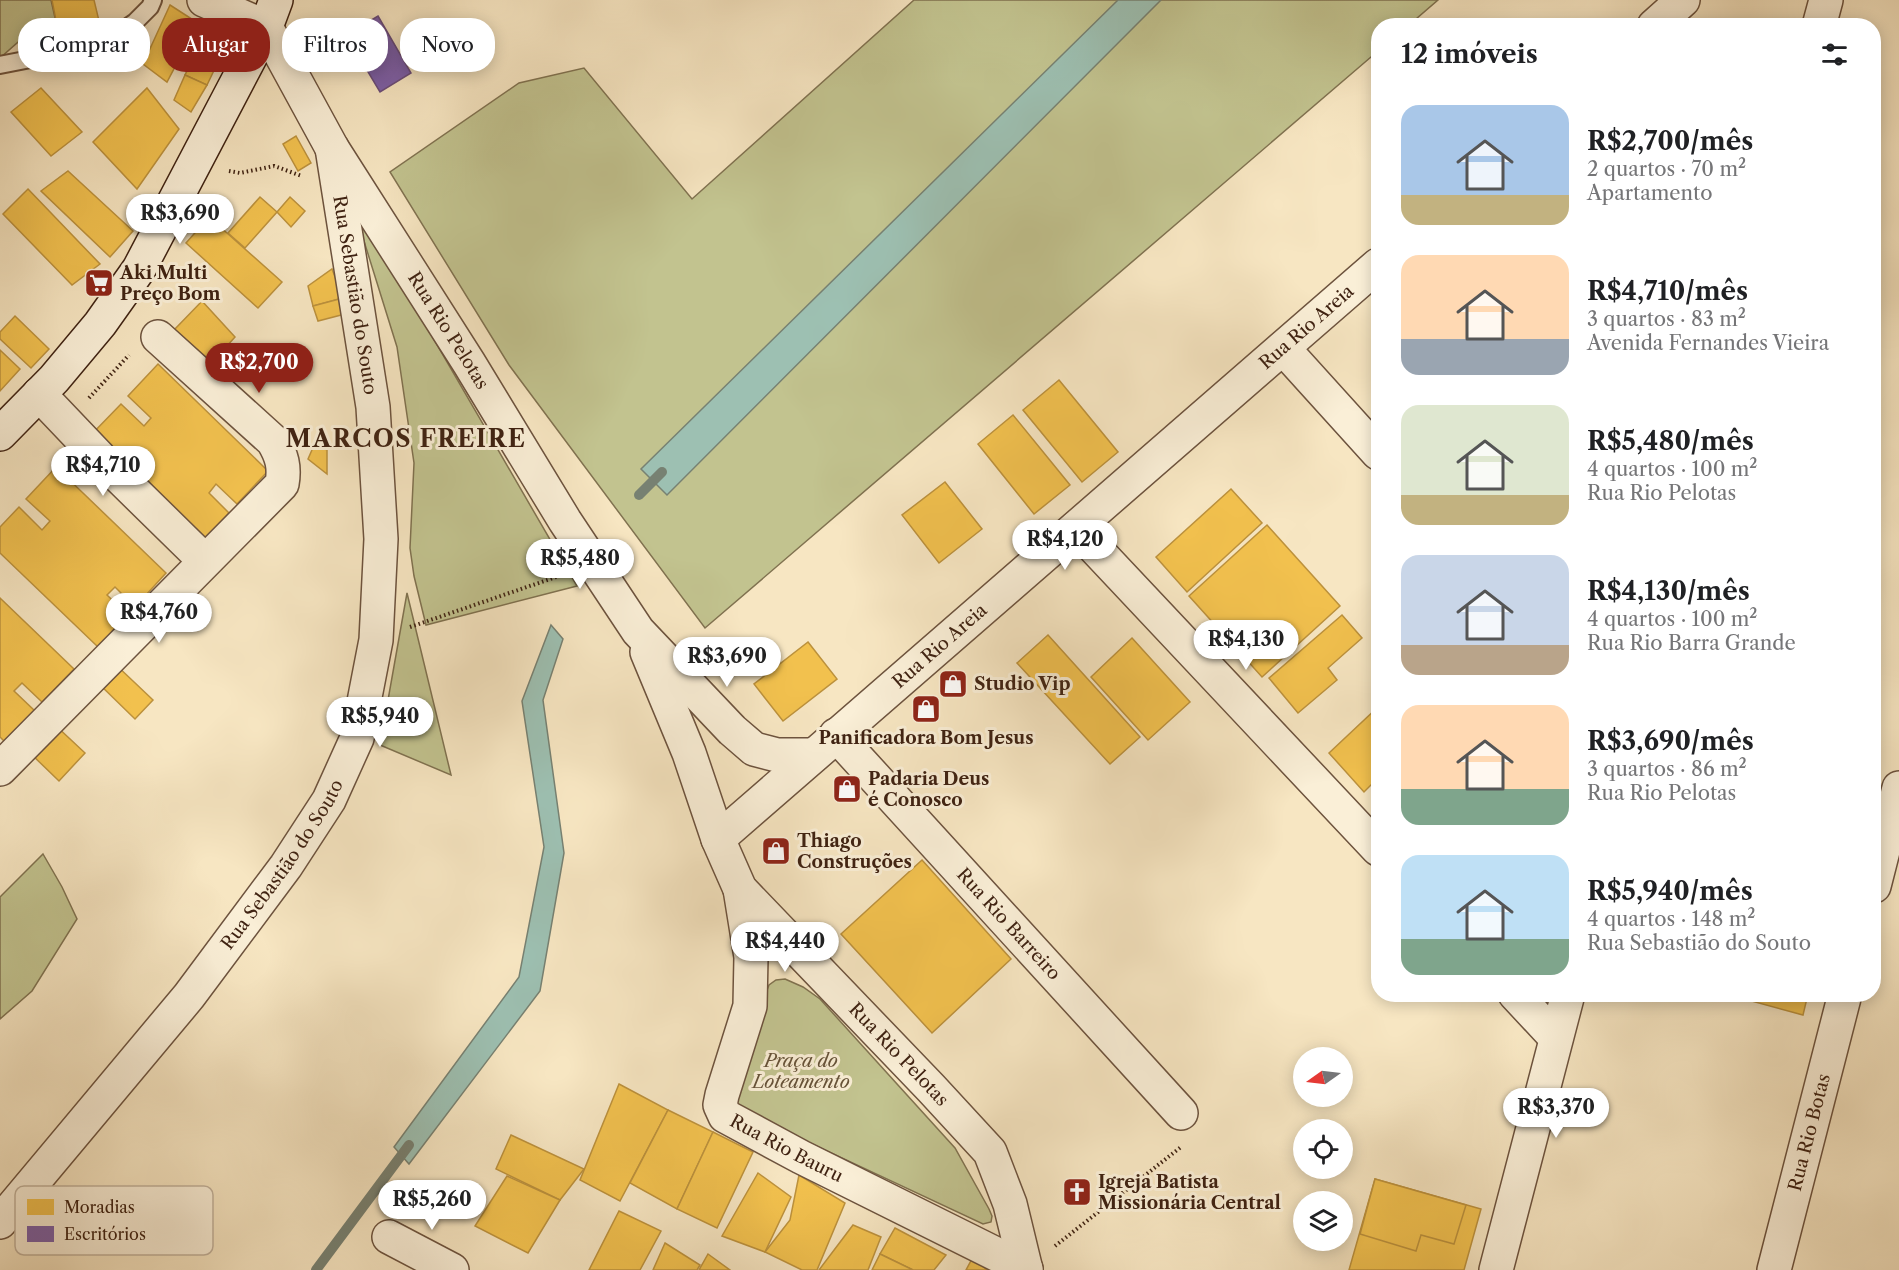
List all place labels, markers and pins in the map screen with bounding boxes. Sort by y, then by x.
pin: R$3,690 [125,194,235,245]
place label: Aki Multi Preço Bom [119,262,220,305]
supermarket icon: Aki Multi Preço Bom [83,267,115,299]
pin: R$2,700 [204,343,314,394]
pin: R$4,710 [48,446,158,497]
pin: R$4,120 [1010,520,1120,571]
pin: R$5,480 [525,539,635,590]
pin: R$4,760 [104,593,214,644]
pin: R$4,130 [1191,620,1301,671]
pin: R$3,690 [672,637,782,688]
shop icon: Studio Vip [937,668,969,700]
place label: Studio Vip [974,673,1071,695]
shop icon: Panificadora Bom Jesus [910,693,942,725]
pin: R$5,940 [325,697,435,748]
place label: Panificadora Bom Jesus [818,727,1034,749]
place label: Padaria Deus é Conosco [868,768,989,811]
shop icon: Padaria Deus é Conosco [831,773,863,805]
place label: Thiago Construções [797,830,912,873]
shop icon: Thiago Construções [760,835,792,867]
pin: R$4,440 [730,922,840,973]
pin: R$3,370 [1501,1088,1611,1139]
place label: Igreja Batista Missionária Central [1098,1171,1281,1214]
church icon: Igreja Batista Missionária Central [1061,1176,1093,1208]
pin: R$5,260 [377,1180,487,1231]

